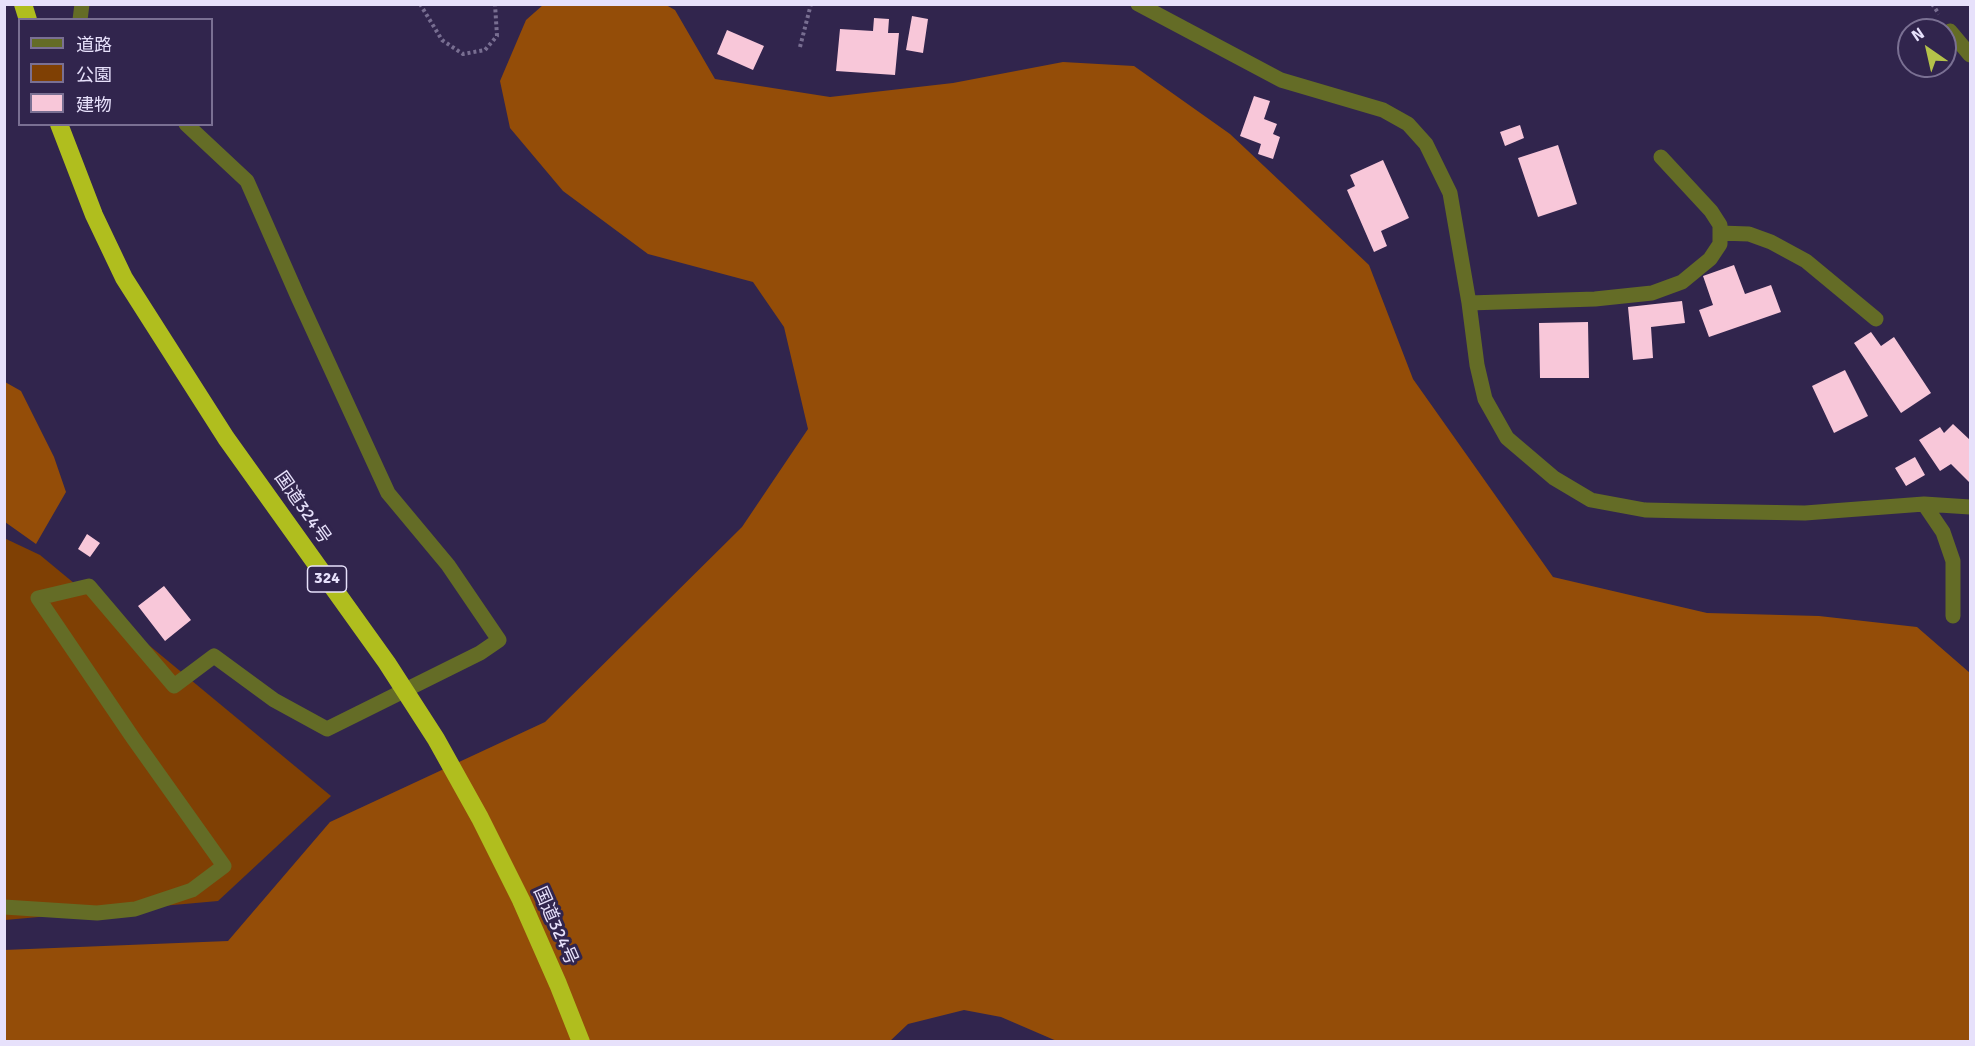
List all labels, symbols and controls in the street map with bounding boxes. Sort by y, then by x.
legend [18,18,213,126]
north arrow [1897,18,1957,78]
text: N [1908,23,1928,46]
text: 道路 [76,34,112,56]
text: 公園 [76,64,112,86]
text: 建物 [76,94,112,116]
street label: 国道324号 [269,468,335,548]
road number: 324 [308,566,346,592]
street label: 国道324号 [528,884,582,968]

